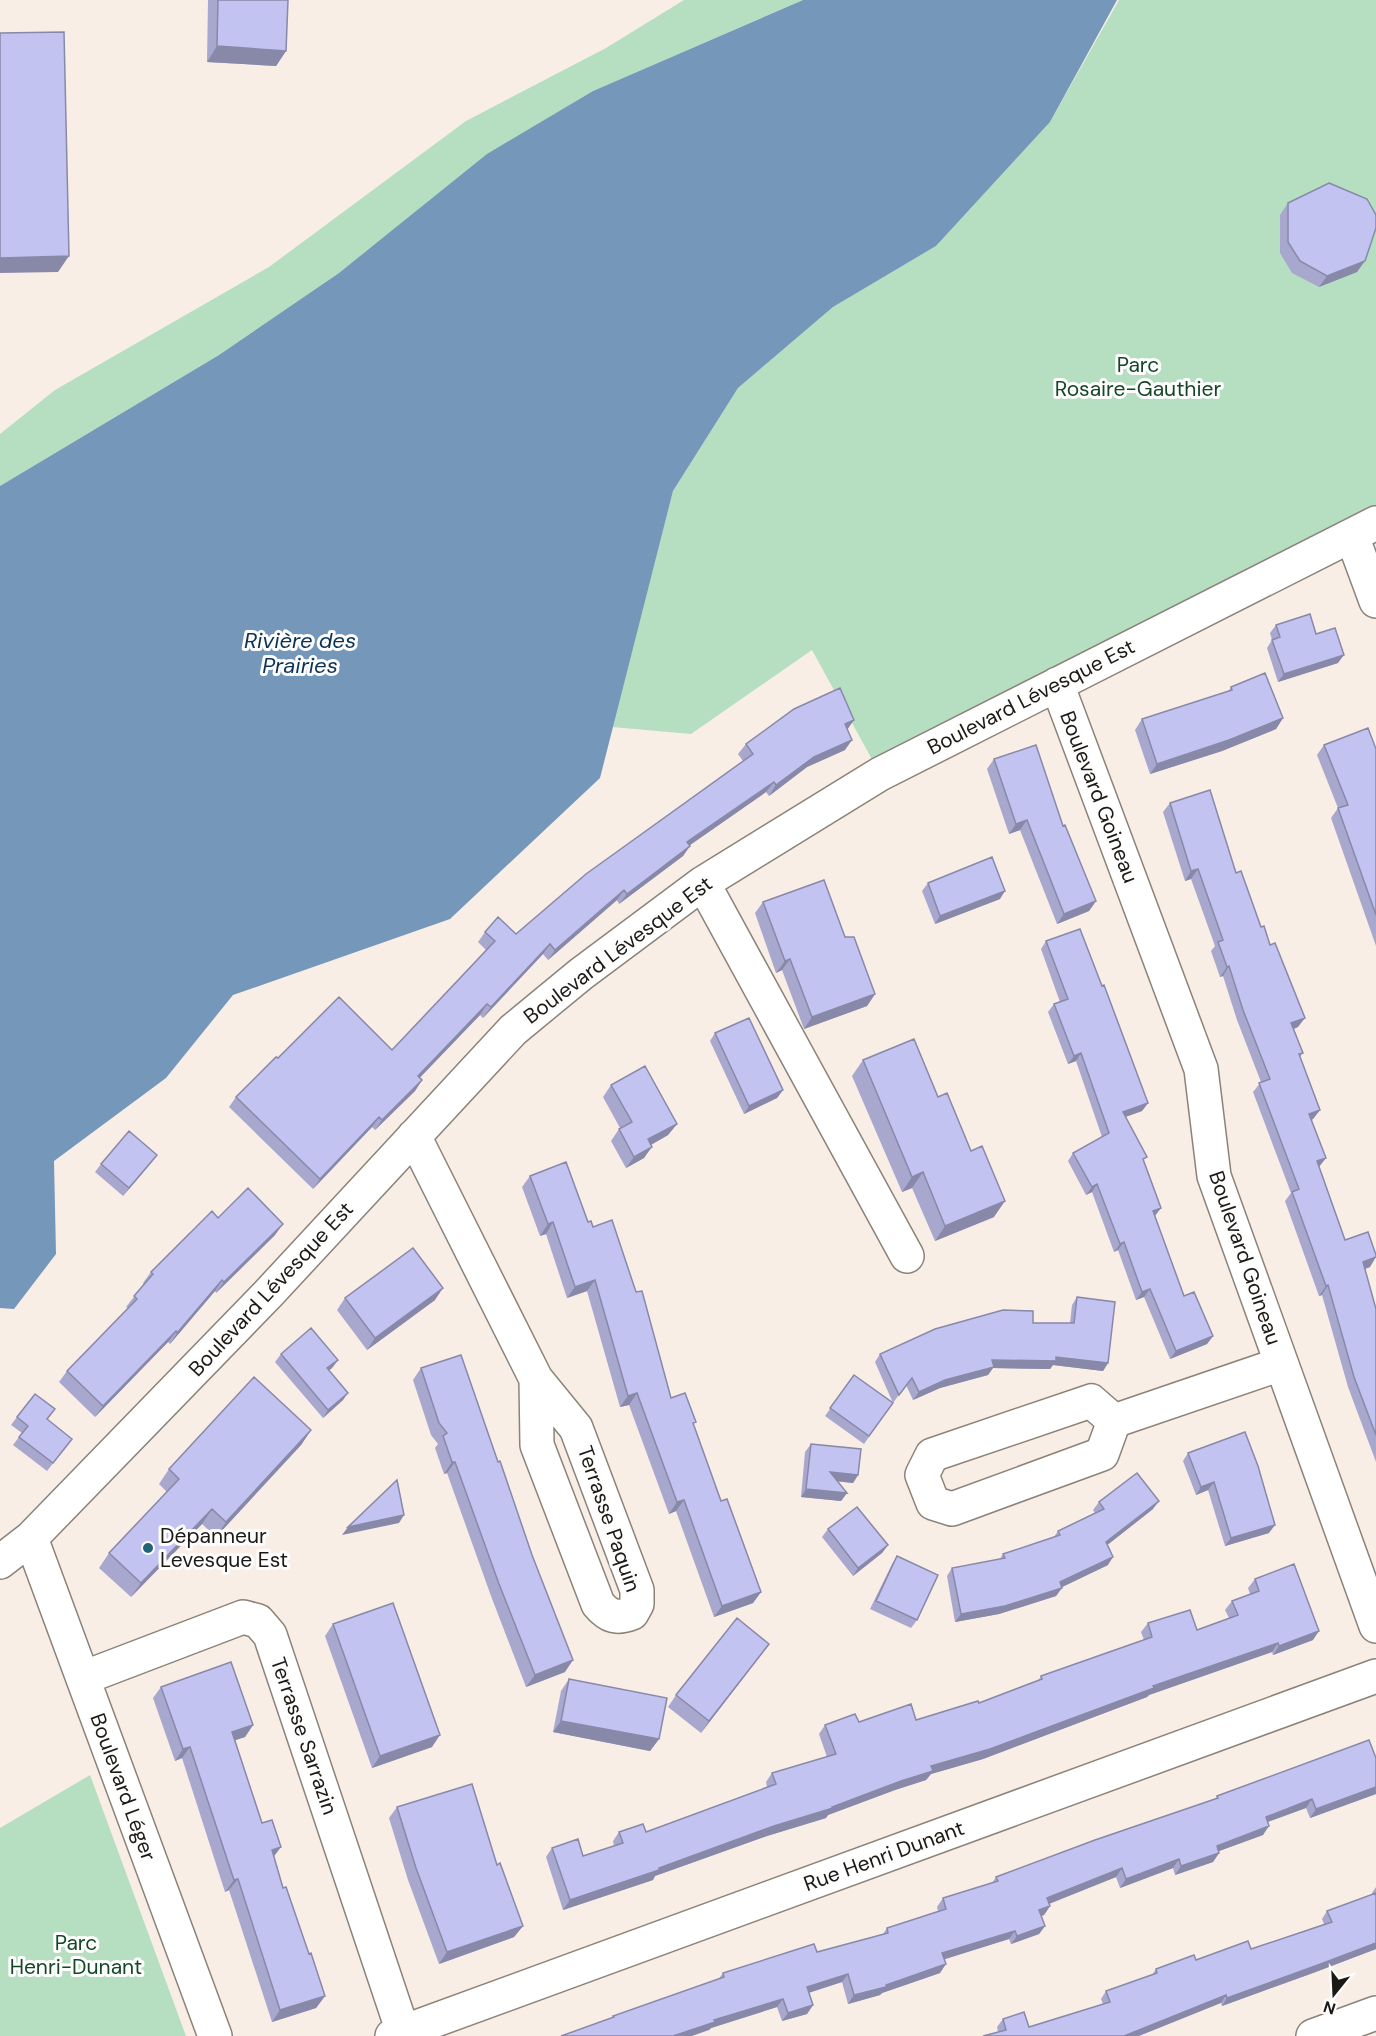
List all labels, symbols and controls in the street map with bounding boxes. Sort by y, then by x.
park label: Parc Rosaire-Gauthier [1055,351,1221,403]
water label: Rivière des Prairies [244,626,356,680]
street label: Boulevard Lévesque Est [922,632,1140,762]
street label: Boulevard Goineau [1053,707,1145,887]
street label: Boulevard Lévesque Est [518,870,718,1030]
street label: Boulevard Goineau [1202,1167,1288,1349]
street label: Boulevard Lévesque Est [183,1196,359,1382]
street label: Terrasse Paquin [571,1442,647,1596]
place label: Dépanneur Levesque Est [160,1522,288,1574]
marker: Dépanneur Levesque Est [141,1541,155,1555]
street label: Terrasse Sarrazin [264,1654,344,1818]
street label: Boulevard Léger [83,1709,163,1865]
street label: Rue Henri Dunant [800,1814,968,1898]
park label: Parc Henri-Dunant [10,1929,142,1981]
north arrow [1304,1964,1364,2024]
text: N [1321,1996,1338,2020]

